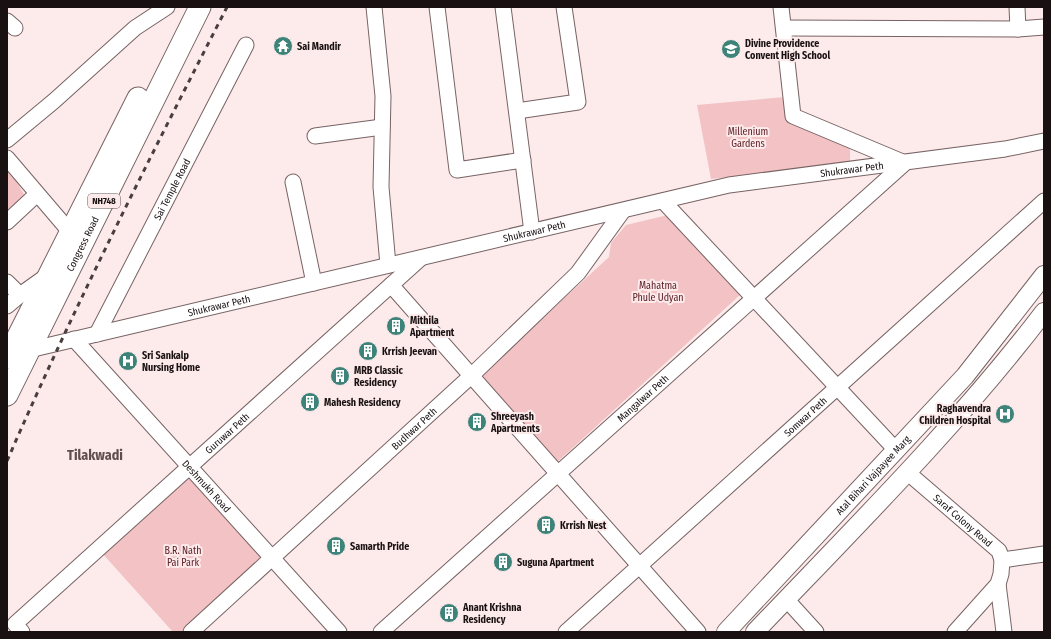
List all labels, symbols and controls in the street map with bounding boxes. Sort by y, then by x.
temple icon: Sai Mandir [272,35,294,57]
school or university icon: Divine Providence Convent High School [720,38,742,60]
place label: Divine Providence Convent High School [745,38,830,62]
place label: Sai Mandir [297,41,341,53]
park label: Millenium Gardens [728,126,768,150]
street label: Sai Temple Road [152,157,193,222]
street label: Shukrawar Peth [819,160,884,180]
road number: NH748 [88,194,120,208]
street label: Congress Road [64,215,102,274]
street label: Shukrawar Peth [502,219,567,245]
park label: Mahatma Phule Udyan [632,280,684,304]
street label: Shukrawar Peth [187,293,251,319]
building icon: Mithila Apartment [385,315,407,337]
place label: Mithila Apartment [409,315,455,339]
building icon: Krrish Jeevan [357,340,379,362]
place label: Krrish Jeevan [382,346,437,358]
hospital icon: Sri Sankalp Nursing Home [117,350,139,372]
place label: Sri Sankalp Nursing Home [142,350,200,374]
building icon: MRB Classic Residency [329,365,351,387]
place label: MRB Classic Residency [354,365,404,389]
street label: Mangalwar Peth [615,373,671,425]
building icon: Mahesh Residency [299,391,321,413]
street label: Somwar Peth [782,395,830,440]
place label: Mahesh Residency [324,397,401,409]
place label: Raghavendra Children Hospital [919,403,991,427]
hospital icon: Raghavendra Children Hospital [994,403,1016,425]
street label: Budhwar Peth [389,405,440,453]
street label: Guruwar Peth [203,411,252,457]
building icon: Shreeyash Apartments [466,411,488,433]
place label: Shreeyash Apartments [490,411,540,435]
street label: Atal Bihari Vajpayee Marg [834,433,913,518]
district label: Tilakwadi [67,447,123,464]
street label: Deshmukh Road [179,458,233,515]
street label: Saraf Colony Road [930,492,995,550]
building icon: Krrish Nest [535,514,557,536]
place label: Krrish Nest [560,520,607,532]
building icon: Samarth Pride [325,535,347,557]
place label: Samarth Pride [350,541,409,553]
park label: B.R. Nath Pai Park [164,545,202,569]
building icon: Suguna Apartment [492,551,514,573]
place label: Suguna Apartment [517,557,595,569]
building icon: Anant Krishna Residency [438,602,460,624]
place label: Anant Krishna Residency [462,602,521,626]

